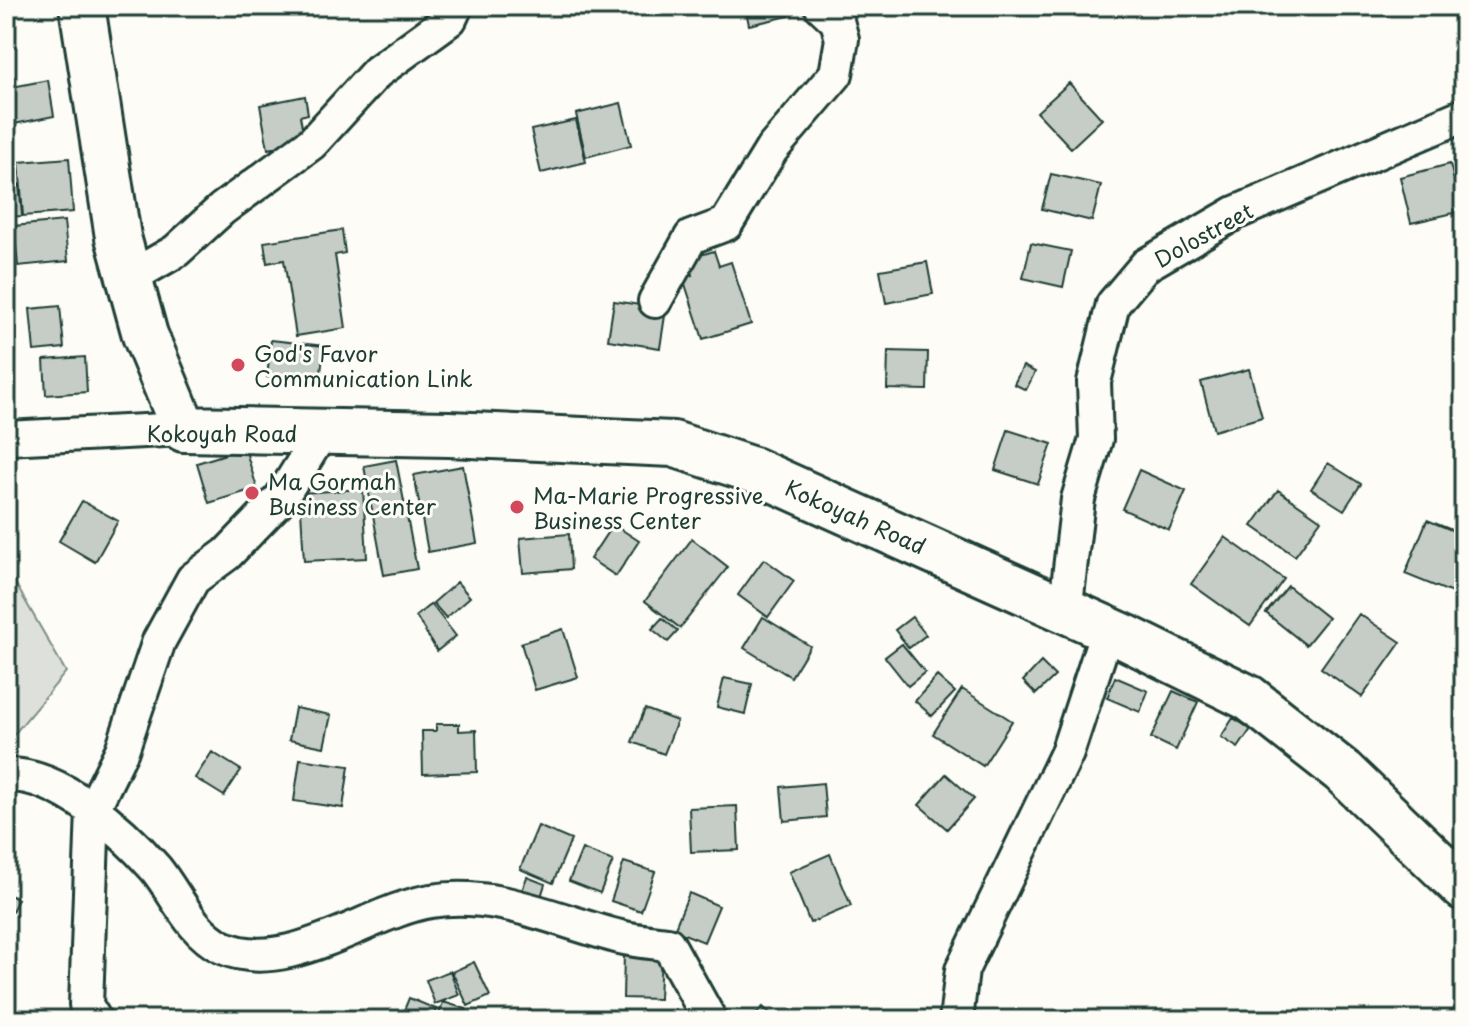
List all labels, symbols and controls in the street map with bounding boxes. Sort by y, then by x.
street label: Dolostreet [1148,193,1258,275]
place label: God's Favor Communication Link [254,336,473,394]
marker: God's Favor Communication Link [229,356,247,374]
street label: Kokoyah Road [147,416,297,449]
place label: Ma Gormah Business Center [268,464,437,522]
street label: Kokoyah Road [780,470,932,562]
place label: Ma-Marie Progressive Business Center [533,478,763,536]
marker: Ma Gormah Business Center [243,484,261,502]
marker: Ma-Marie Progressive Business Center [508,498,526,516]

